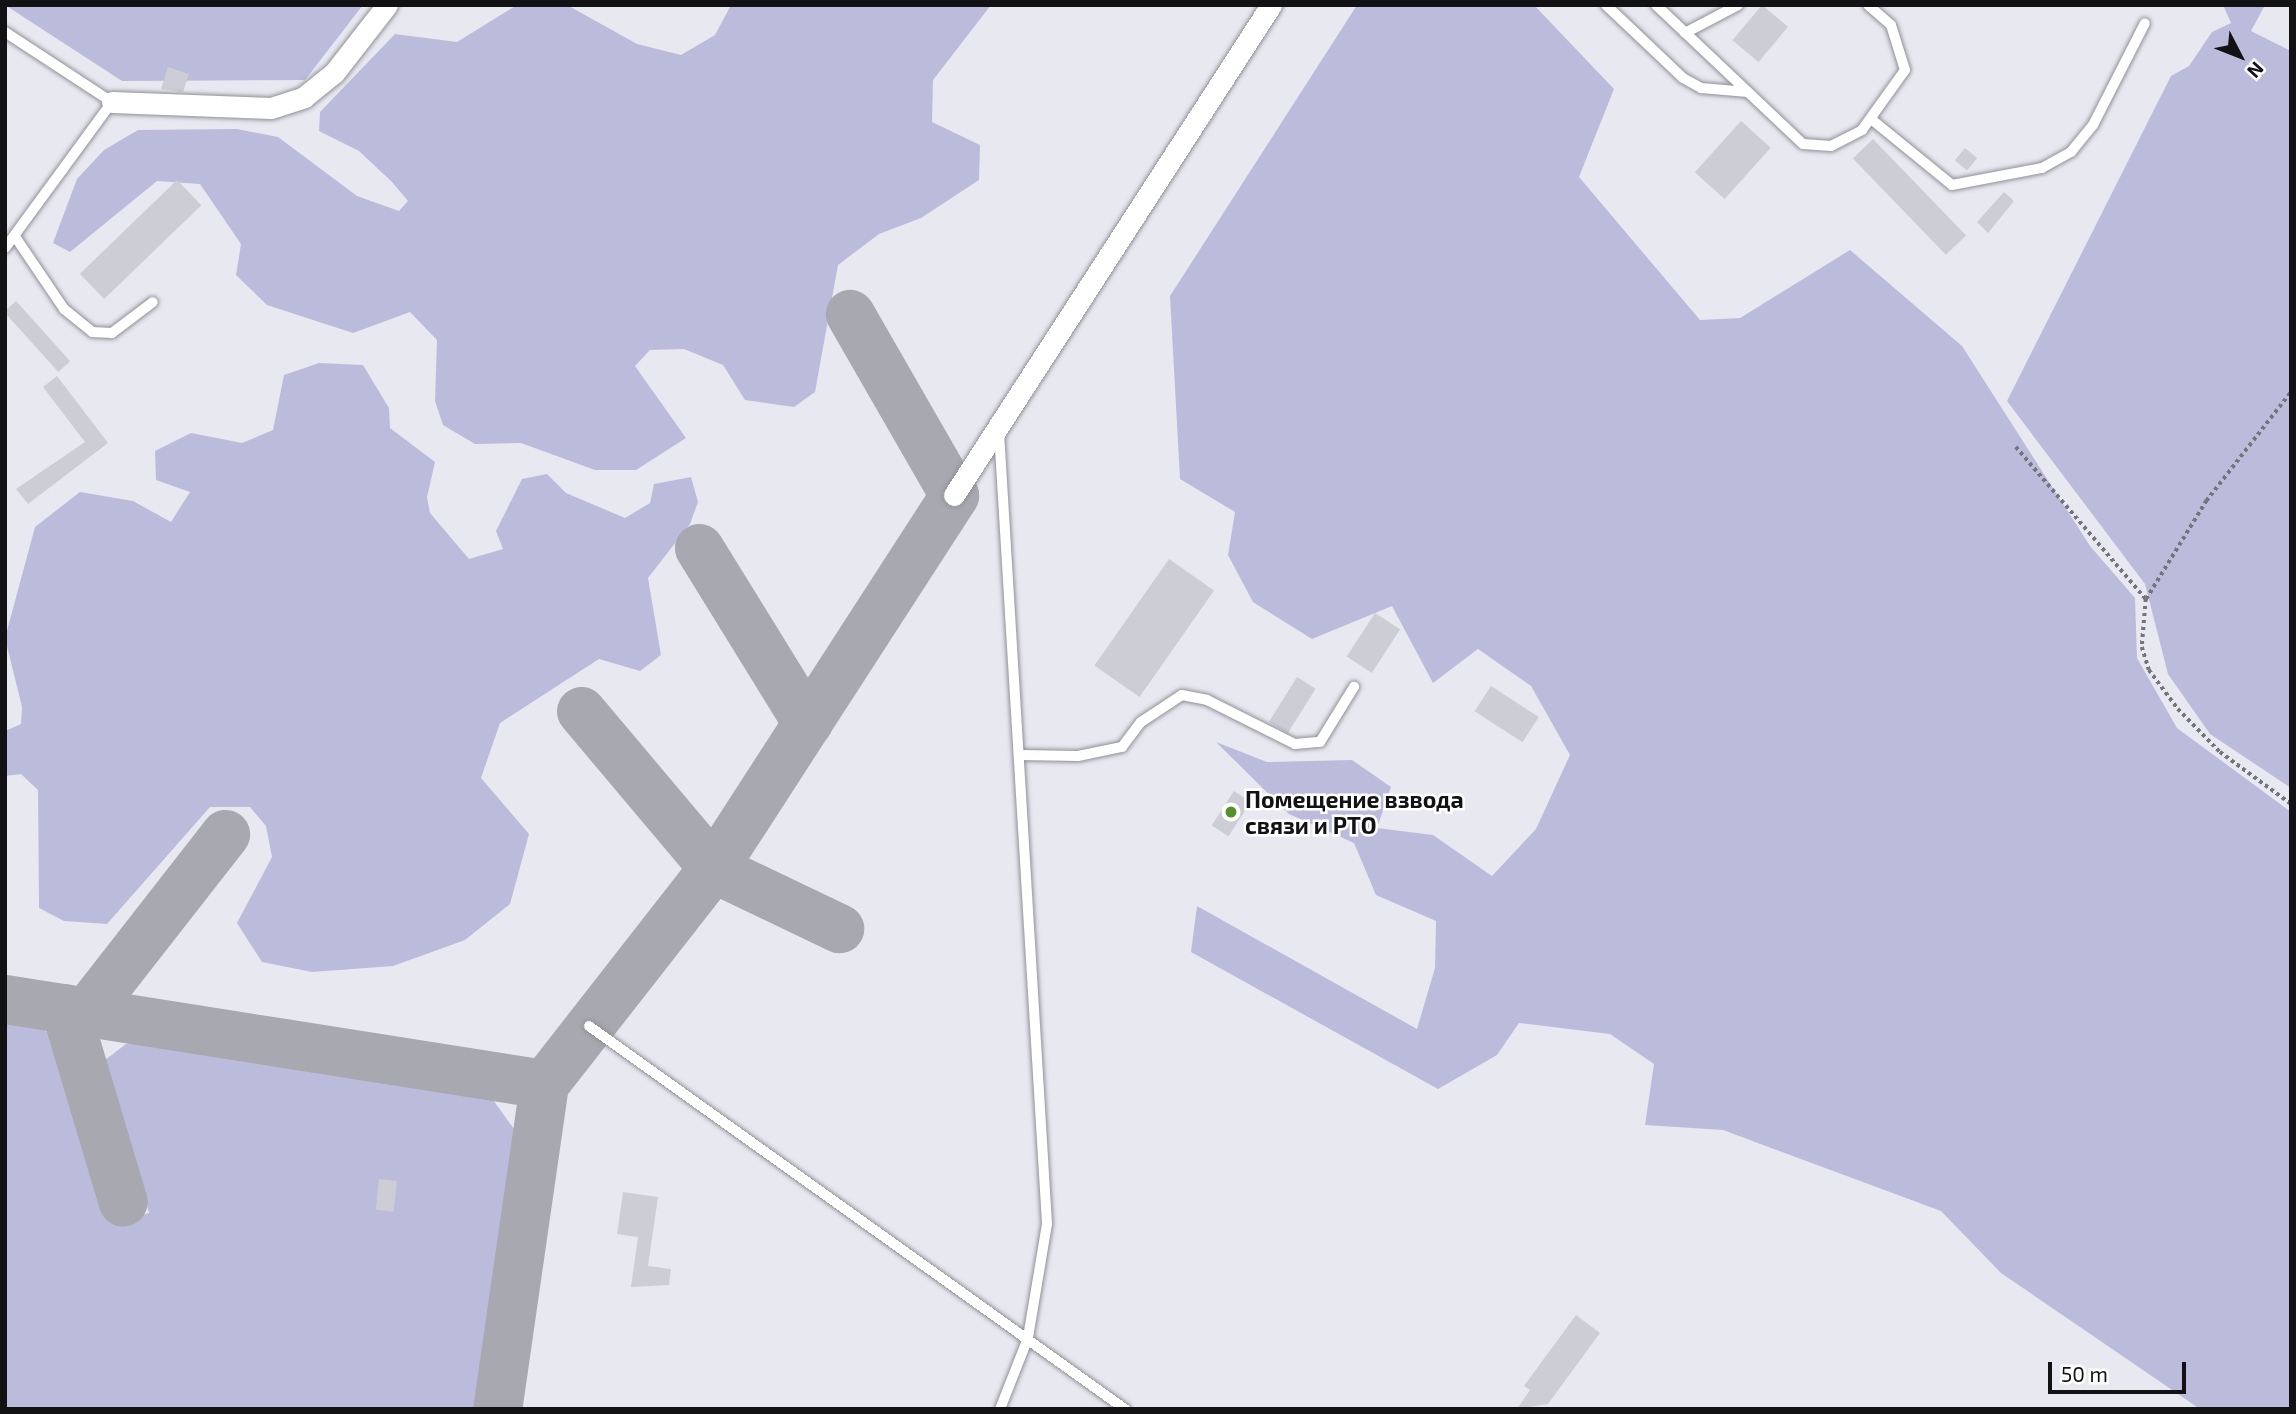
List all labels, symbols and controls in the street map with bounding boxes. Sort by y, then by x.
north arrow [2205,21,2275,91]
text: N [2243,58,2269,83]
place label: Помещение взвода связи и РТО [1245,785,1464,839]
marker: Помещение взвода связи и РТО [1223,804,1239,820]
scale bar [2051,1348,2189,1392]
text: 50 m [2061,1361,2108,1386]

